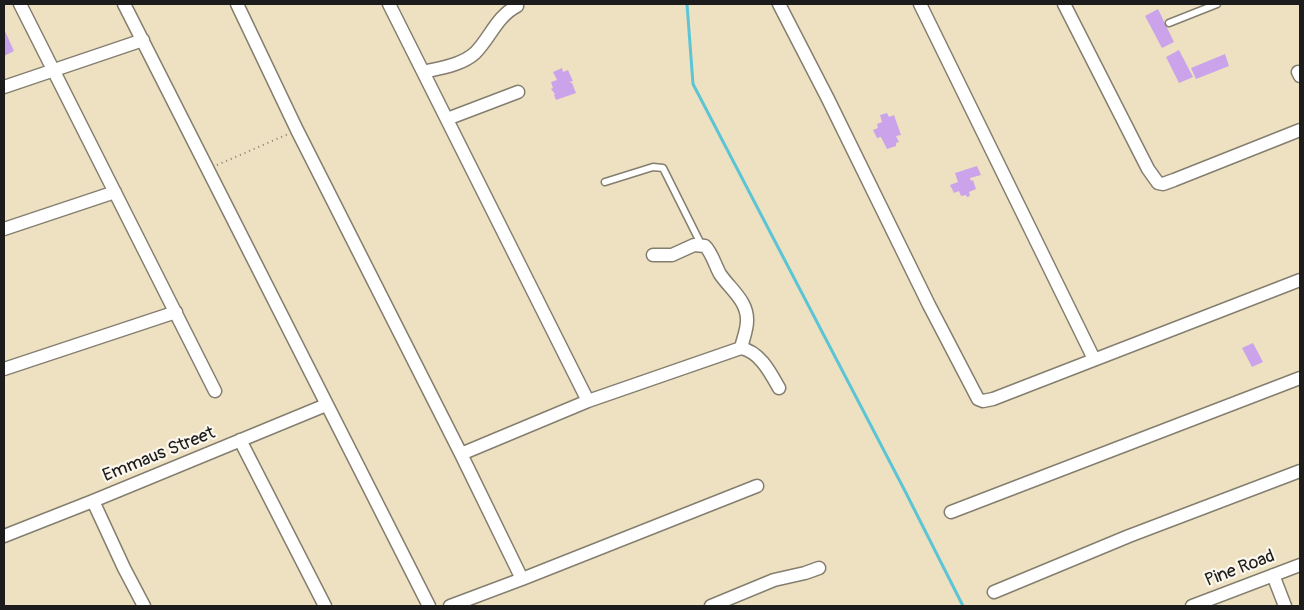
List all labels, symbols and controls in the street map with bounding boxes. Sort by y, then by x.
street label: Emmaus Street [100,423,218,487]
street label: Pine Road [1202,546,1278,592]

